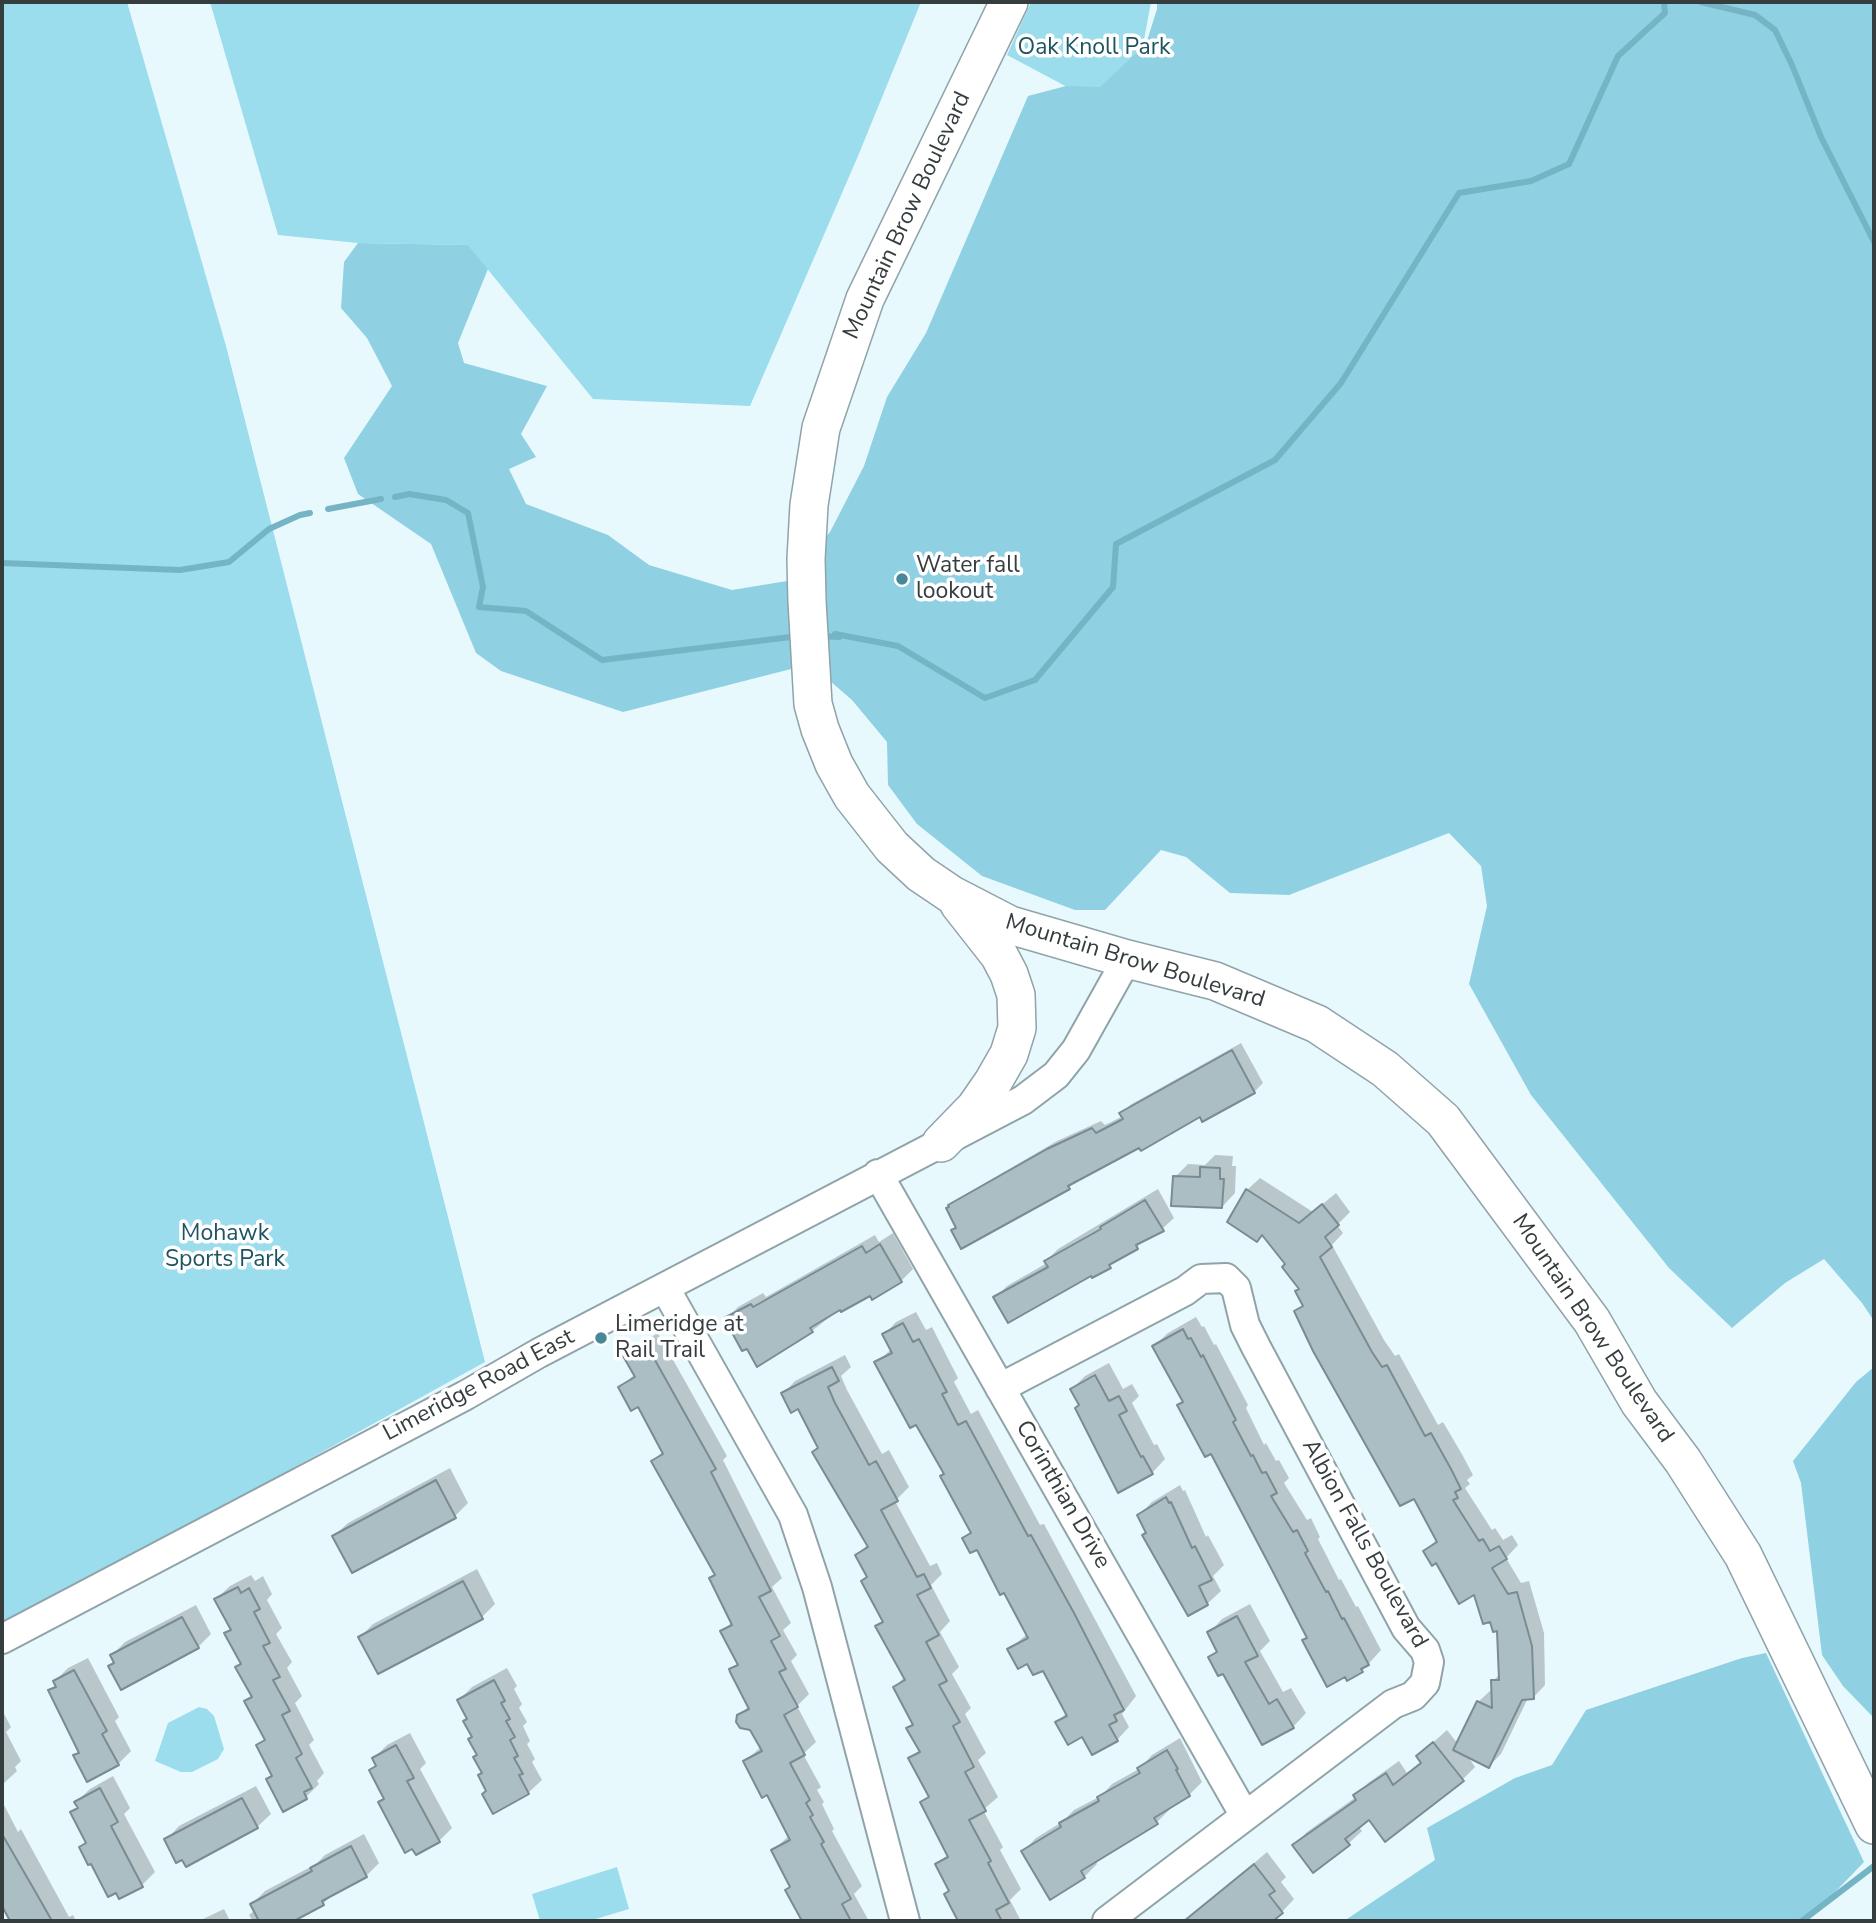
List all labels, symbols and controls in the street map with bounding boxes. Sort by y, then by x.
park label: Oak Knoll Park [1018,34,1170,62]
street label: Mountain Brow Boulevard [838,88,978,344]
place label: Water fall lookout [916,552,1020,606]
marker: Water fall lookout [894,571,910,587]
street label: Mountain Brow Boulevard [1002,909,1268,1015]
street label: Mountain Brow Boulevard [1505,1209,1679,1449]
park label: Mohawk Sports Park [165,1220,285,1274]
place label: Limeridge at Rail Trail [615,1311,744,1365]
street label: Limeridge Road East [379,1324,579,1448]
marker: Limeridge at Rail Trail [593,1330,609,1346]
street label: Corinthian Drive [1008,1416,1116,1574]
street label: Albion Falls Boulevard [1295,1435,1433,1653]

